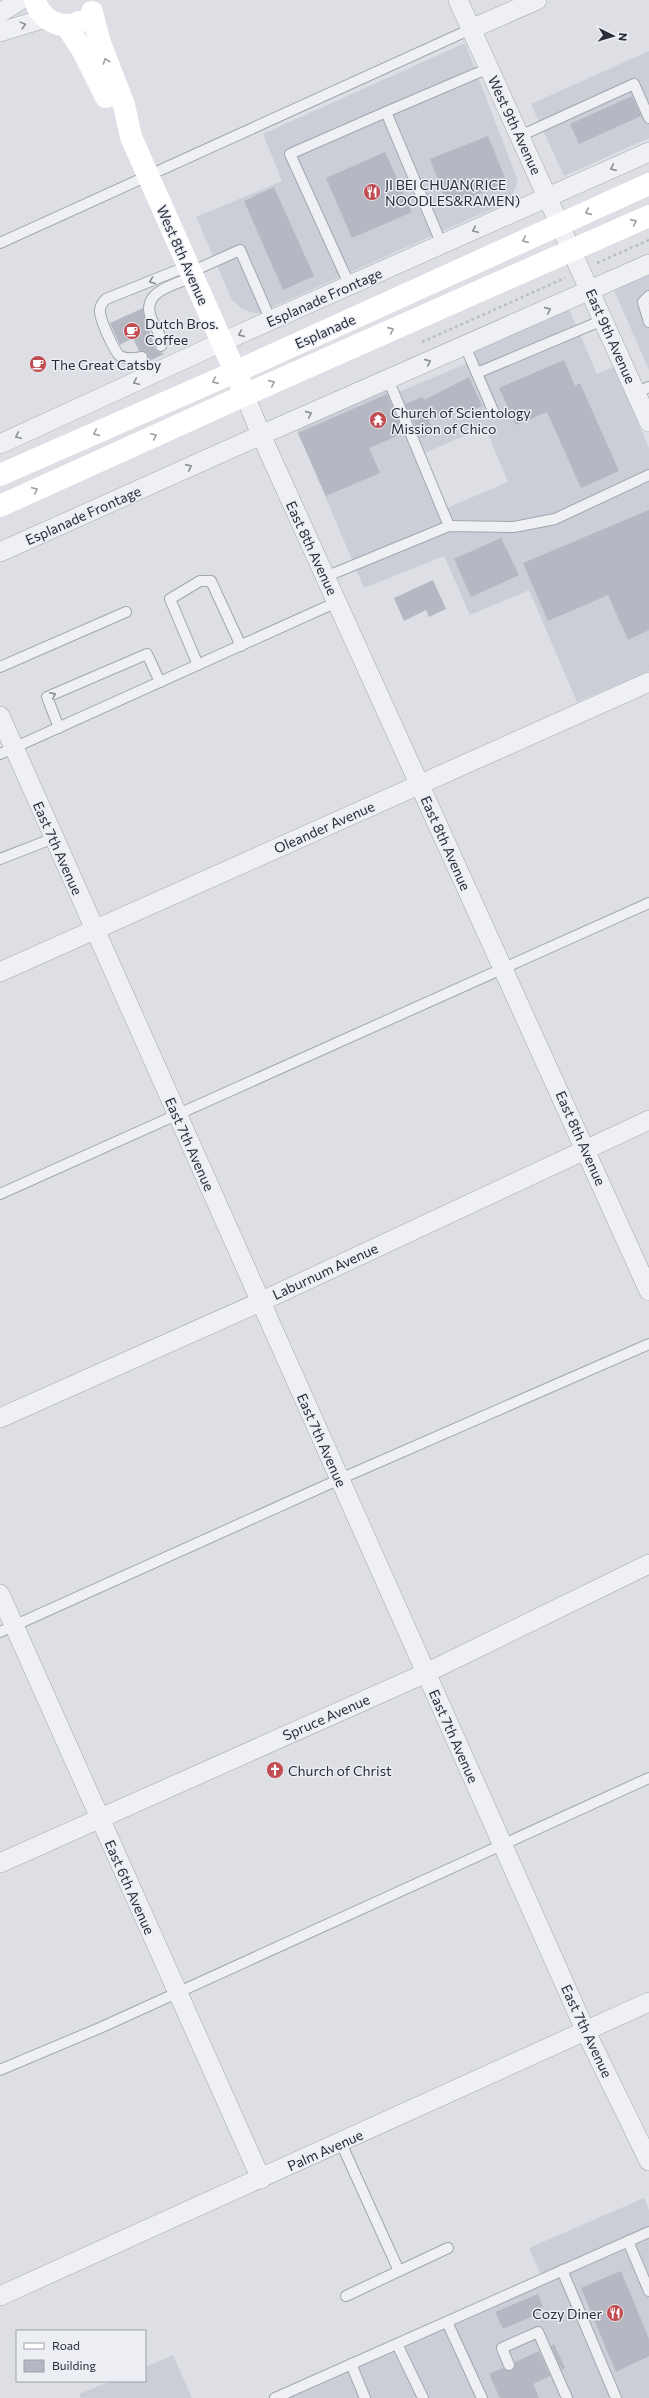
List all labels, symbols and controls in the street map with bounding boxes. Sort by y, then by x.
north arrow [593,16,633,56]
one-way arrow [19,21,26,30]
text: N [617,32,630,42]
one-way arrow [102,57,111,64]
street label: West 9th Avenue [485,73,545,177]
one-way arrow [610,163,618,171]
place label: JI BEI CHUAN(RICE NOODLES&RAMEN) [385,176,520,209]
restaurant icon: JI BEI CHUAN(RICE NOODLES&RAMEN) [362,182,382,202]
street label: West 8th Avenue [153,203,213,307]
one-way arrow [585,207,592,215]
one-way arrow [630,219,637,227]
one-way arrow [471,225,479,233]
one-way arrow [522,235,529,243]
street label: Esplanade Frontage [264,264,384,330]
one-way arrow [149,276,157,284]
street label: East 9th Avenue [582,286,640,386]
one-way arrow [543,307,551,315]
street label: Esplanade [292,310,358,352]
place label: Dutch Bros. Coffee [145,315,219,348]
cafe icon: Dutch Bros. Coffee [122,321,142,341]
one-way arrow [387,327,394,335]
one-way arrow [237,329,245,337]
cafe icon: The Great Catsby [28,354,48,374]
place label: The Great Catsby [51,356,161,373]
one-way arrow [424,359,432,367]
one-way arrow [212,376,219,384]
one-way arrow [132,377,140,385]
one-way arrow [269,379,276,387]
place label: Church of Scientology Mission of Chico [391,404,531,437]
one-way arrow [306,410,313,418]
temple icon: Church of Scientology Mission of Chico [368,410,388,430]
one-way arrow [93,428,101,436]
one-way arrow [14,431,22,439]
one-way arrow [149,433,157,441]
one-way arrow [184,464,192,472]
street label: Esplanade Frontage [23,482,143,548]
one-way arrow [31,487,39,495]
street label: East 8th Avenue [283,498,341,598]
one-way arrow [49,692,56,700]
street label: East 8th Avenue [417,793,475,893]
street label: Oleander Avenue [271,797,377,857]
street label: East 7th Avenue [30,798,86,898]
street label: East 8th Avenue [552,1088,610,1188]
street label: East 7th Avenue [162,1094,218,1194]
street label: Laburnum Avenue [270,1239,380,1303]
street label: East 7th Avenue [294,1390,350,1490]
street label: East 7th Avenue [426,1686,482,1786]
street label: Spruce Avenue [280,1690,372,1744]
church icon: Church of Christ [265,1760,285,1780]
place label: Church of Christ [288,1762,392,1779]
street label: East 6th Avenue [101,1837,159,1937]
street label: East 7th Avenue [558,1982,616,2080]
street label: Palm Avenue [284,2126,366,2174]
restaurant icon: Cozy Diner [605,2303,625,2323]
place label: Cozy Diner [532,2305,602,2322]
legend [16,2330,146,2382]
text: Road [52,2338,80,2352]
text: Building [52,2358,96,2372]

